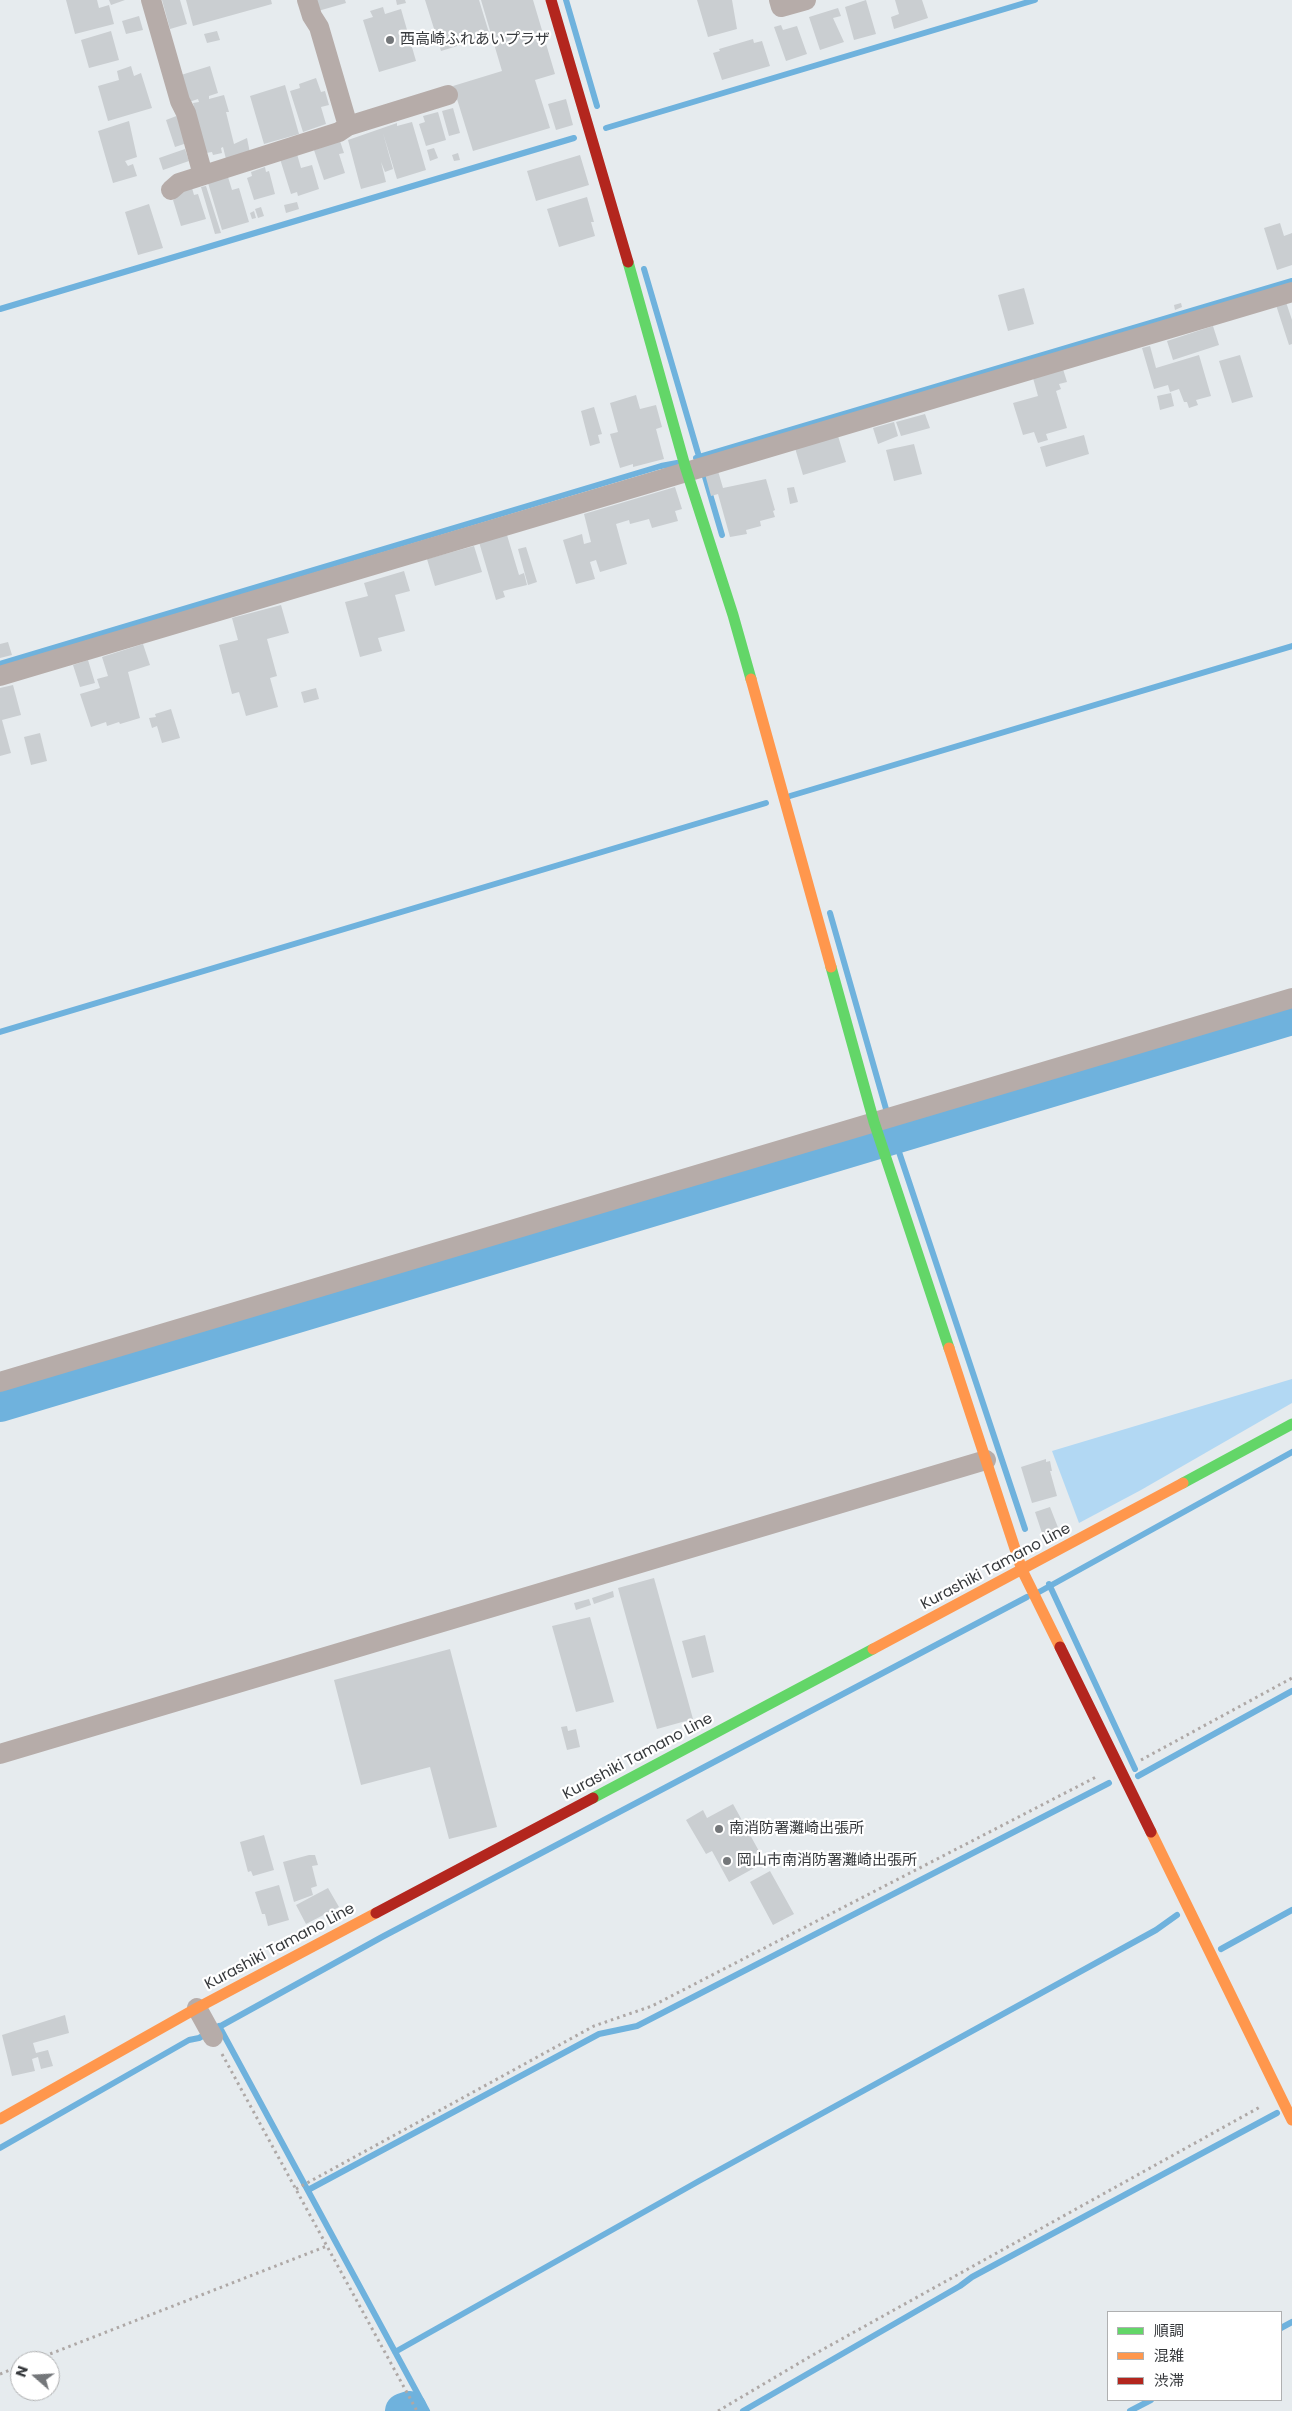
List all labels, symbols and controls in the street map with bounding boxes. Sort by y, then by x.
place label: 西高崎ふれあいプラザ [400,31,550,49]
marker: 西高崎ふれあいプラザ [384,34,396,46]
street label: Kurashiki Tamano Line [918,1520,1074,1614]
street label: Kurashiki Tamano Line [560,1710,716,1804]
place label: 南消防署灘崎出張所 [729,1820,864,1838]
marker: 南消防署灘崎出張所 [713,1823,725,1835]
place label: 岡山市南消防署灘崎出張所 [737,1852,917,1870]
marker: 岡山市南消防署灘崎出張所 [721,1855,733,1867]
street label: Kurashiki Tamano Line [202,1900,358,1994]
legend [1107,2311,1282,2401]
text: 順調 [1154,2320,1184,2341]
text: 混雑 [1154,2345,1184,2366]
north arrow [10,2351,60,2401]
text: N [11,2363,33,2380]
text: 渋滞 [1154,2370,1184,2391]

